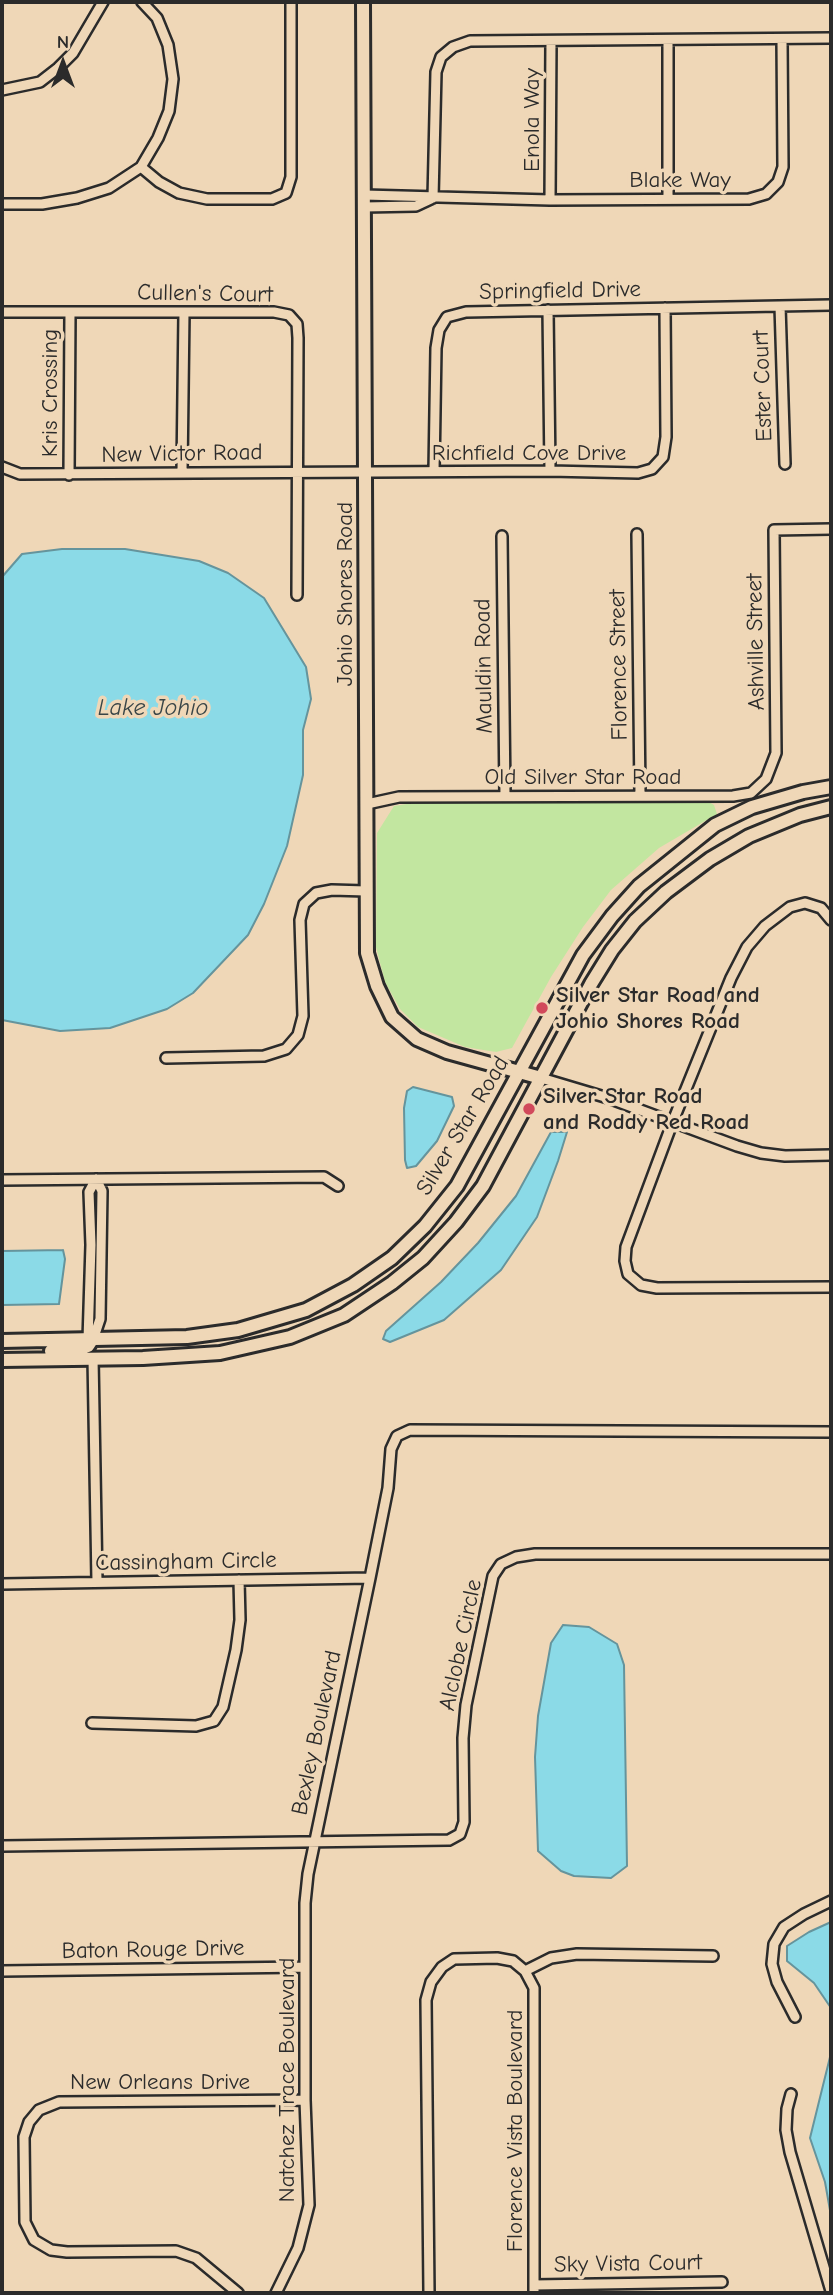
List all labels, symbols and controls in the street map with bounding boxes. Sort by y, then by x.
north arrow [28,28,98,98]
text: N [57,31,69,53]
street label: Enola Way [518,68,546,172]
street label: Blake Way [629,166,731,194]
street label: Springfield Drive [479,276,641,306]
street label: Cullen's Court [137,279,273,309]
street label: Kris Crossing [36,329,64,457]
street label: Ester Court [747,330,779,442]
street label: New Victor Road [101,439,263,469]
street label: Richfield Cove Drive [432,439,626,467]
street label: Johio Shores Road [331,502,359,686]
street label: Ashville Street [741,573,771,711]
street label: Florence Street [604,589,634,741]
street label: Mauldin Road [469,598,499,734]
water label: Lake Johio [98,694,208,722]
street label: Old Silver Star Road [484,763,682,791]
place label: Silver Star Road and Johio Shores Road [556,981,760,1035]
marker: Silver Star Road and Johio Shores Road [534,1000,550,1016]
street label: Silver Star Road [411,1051,515,1201]
place label: Silver Star Road and Roddy Red Road [543,1082,749,1136]
marker: Silver Star Road and Roddy Red Road [521,1101,537,1117]
street label: Cassingham Circle [95,1547,277,1577]
street label: Alclobe Circle [434,1577,488,1713]
street label: Bexley Boulevard [286,1648,348,1818]
street label: Baton Rouge Drive [61,1935,245,1965]
street label: Natchez Trace Boulevard [273,1958,301,2202]
street label: Florence Vista Boulevard [501,2010,529,2252]
street label: New Orleans Drive [70,2068,250,2096]
street label: Sky Vista Court [554,2249,702,2279]

